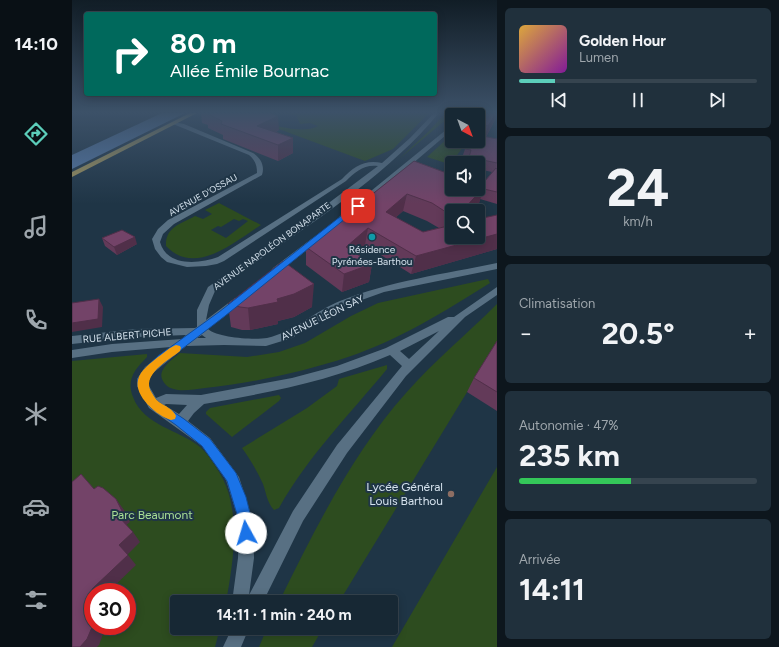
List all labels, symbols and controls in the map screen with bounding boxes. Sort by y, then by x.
text: 80 m [170,26,236,60]
icon: right [104,28,156,80]
text: Golden Hour [579,32,666,50]
text: 14:10 [14,33,58,55]
text: Lumen [579,50,618,65]
text: Allée Émile Bournac [170,60,329,82]
icon: previous [548,89,570,111]
icon: pause [627,89,649,111]
icon: next [706,89,728,111]
north arrow [445,108,485,148]
map controls [445,108,485,244]
icon: directions [22,120,50,148]
button: sound [445,156,485,196]
text: 24 [606,157,670,219]
street label: AVENUE D'OSSAU [167,171,239,218]
pin [341,189,375,223]
icon: arrive [347,195,369,217]
street label: AVENUE NAPOLÉON BONAPARTE [211,199,333,292]
button: search [445,204,485,244]
icon: music [22,213,50,241]
text: km/h [623,214,653,229]
marker: Résidence Pyrénées-Barthou [367,232,377,242]
place label: Résidence Pyrénées-Barthou [332,243,412,268]
street label: AVENUE LÉON SAY [279,292,366,343]
text: Climatisation [519,296,595,311]
icon: phone [22,306,50,334]
text: 20.5° [601,315,675,352]
text: − [519,320,533,347]
text: + [743,320,757,347]
street label: RUE ALBERT PICHE [82,325,172,346]
icon: climate [22,400,50,428]
text: Autonomie · 47% [519,418,618,433]
text: 235 km [519,437,620,474]
place label: Lycée Général Louis Barthou [366,480,443,508]
marker: Lycée Général Louis Barthou [446,489,456,499]
icon: car [22,493,50,521]
park label: Parc Beaumont [111,508,193,522]
position arrow [225,512,267,554]
text: Arrivée [519,552,560,567]
text: 14:11 [519,571,585,608]
speed limit sign: 30 [84,583,136,635]
icon: filters [22,586,50,614]
text: 14:11 · 1 min · 240 m [216,606,352,624]

